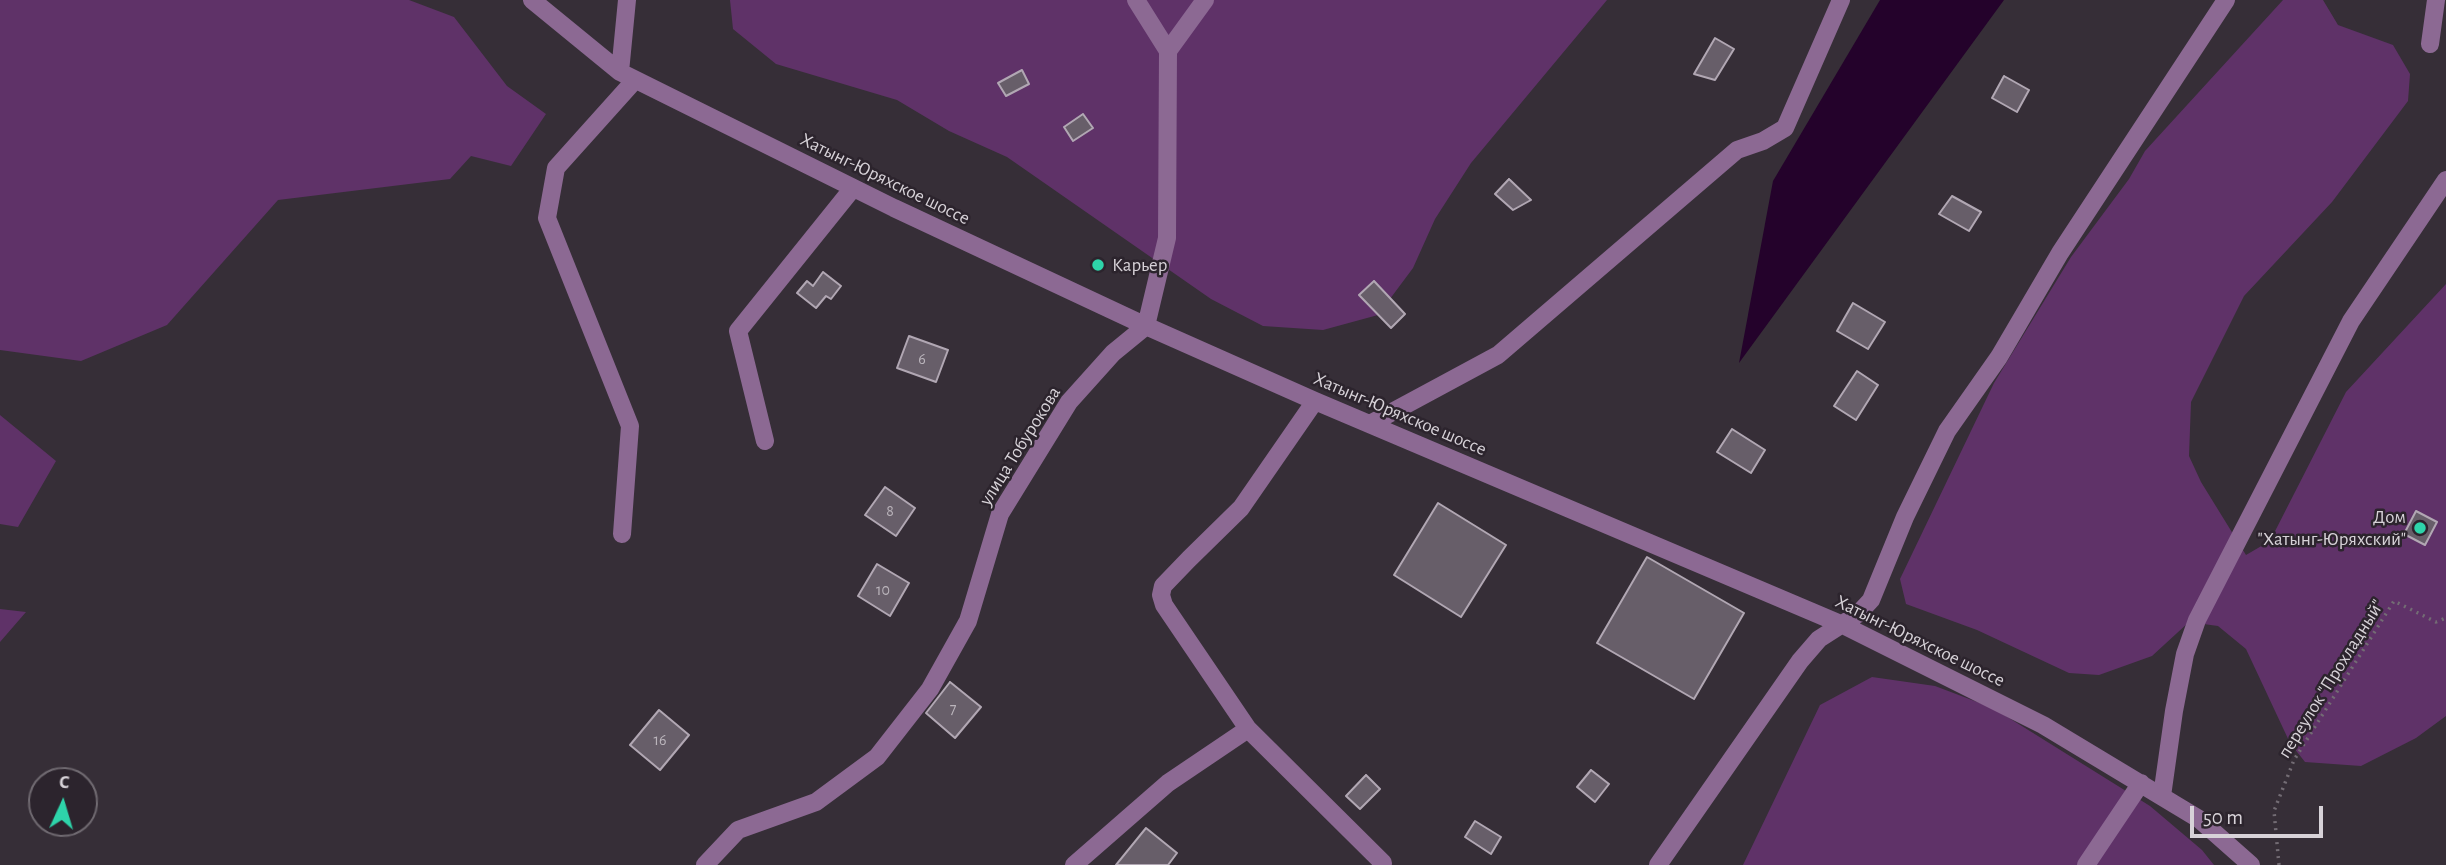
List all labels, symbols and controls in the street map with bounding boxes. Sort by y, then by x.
street label: Хатынг-Юряхское шоссе [797,128,973,230]
place label: Карьер [1112,254,1167,276]
marker: Карьер [1090,257,1106,273]
house number: 6 [918,349,926,369]
street label: Хатынг-Юряхское шоссе [1310,367,1490,461]
street label: улица Тобурокова [974,382,1066,510]
house number: 8 [886,501,894,521]
place label: Дом "Хатынг-Юряхский" [2258,506,2406,550]
marker: Дом "Хатынг-Юряхский" [2412,520,2428,536]
house number: 10 [876,580,890,600]
street label: Хатынг-Юряхское шоссе [1832,590,2008,692]
street label: переулок "Прохладный" [2273,595,2389,763]
house number: 7 [950,699,956,719]
house number: 16 [653,730,667,750]
north arrow [28,767,98,837]
text: С [58,773,70,792]
scale bar [2194,792,2327,836]
text: 50 m [2203,807,2243,828]

